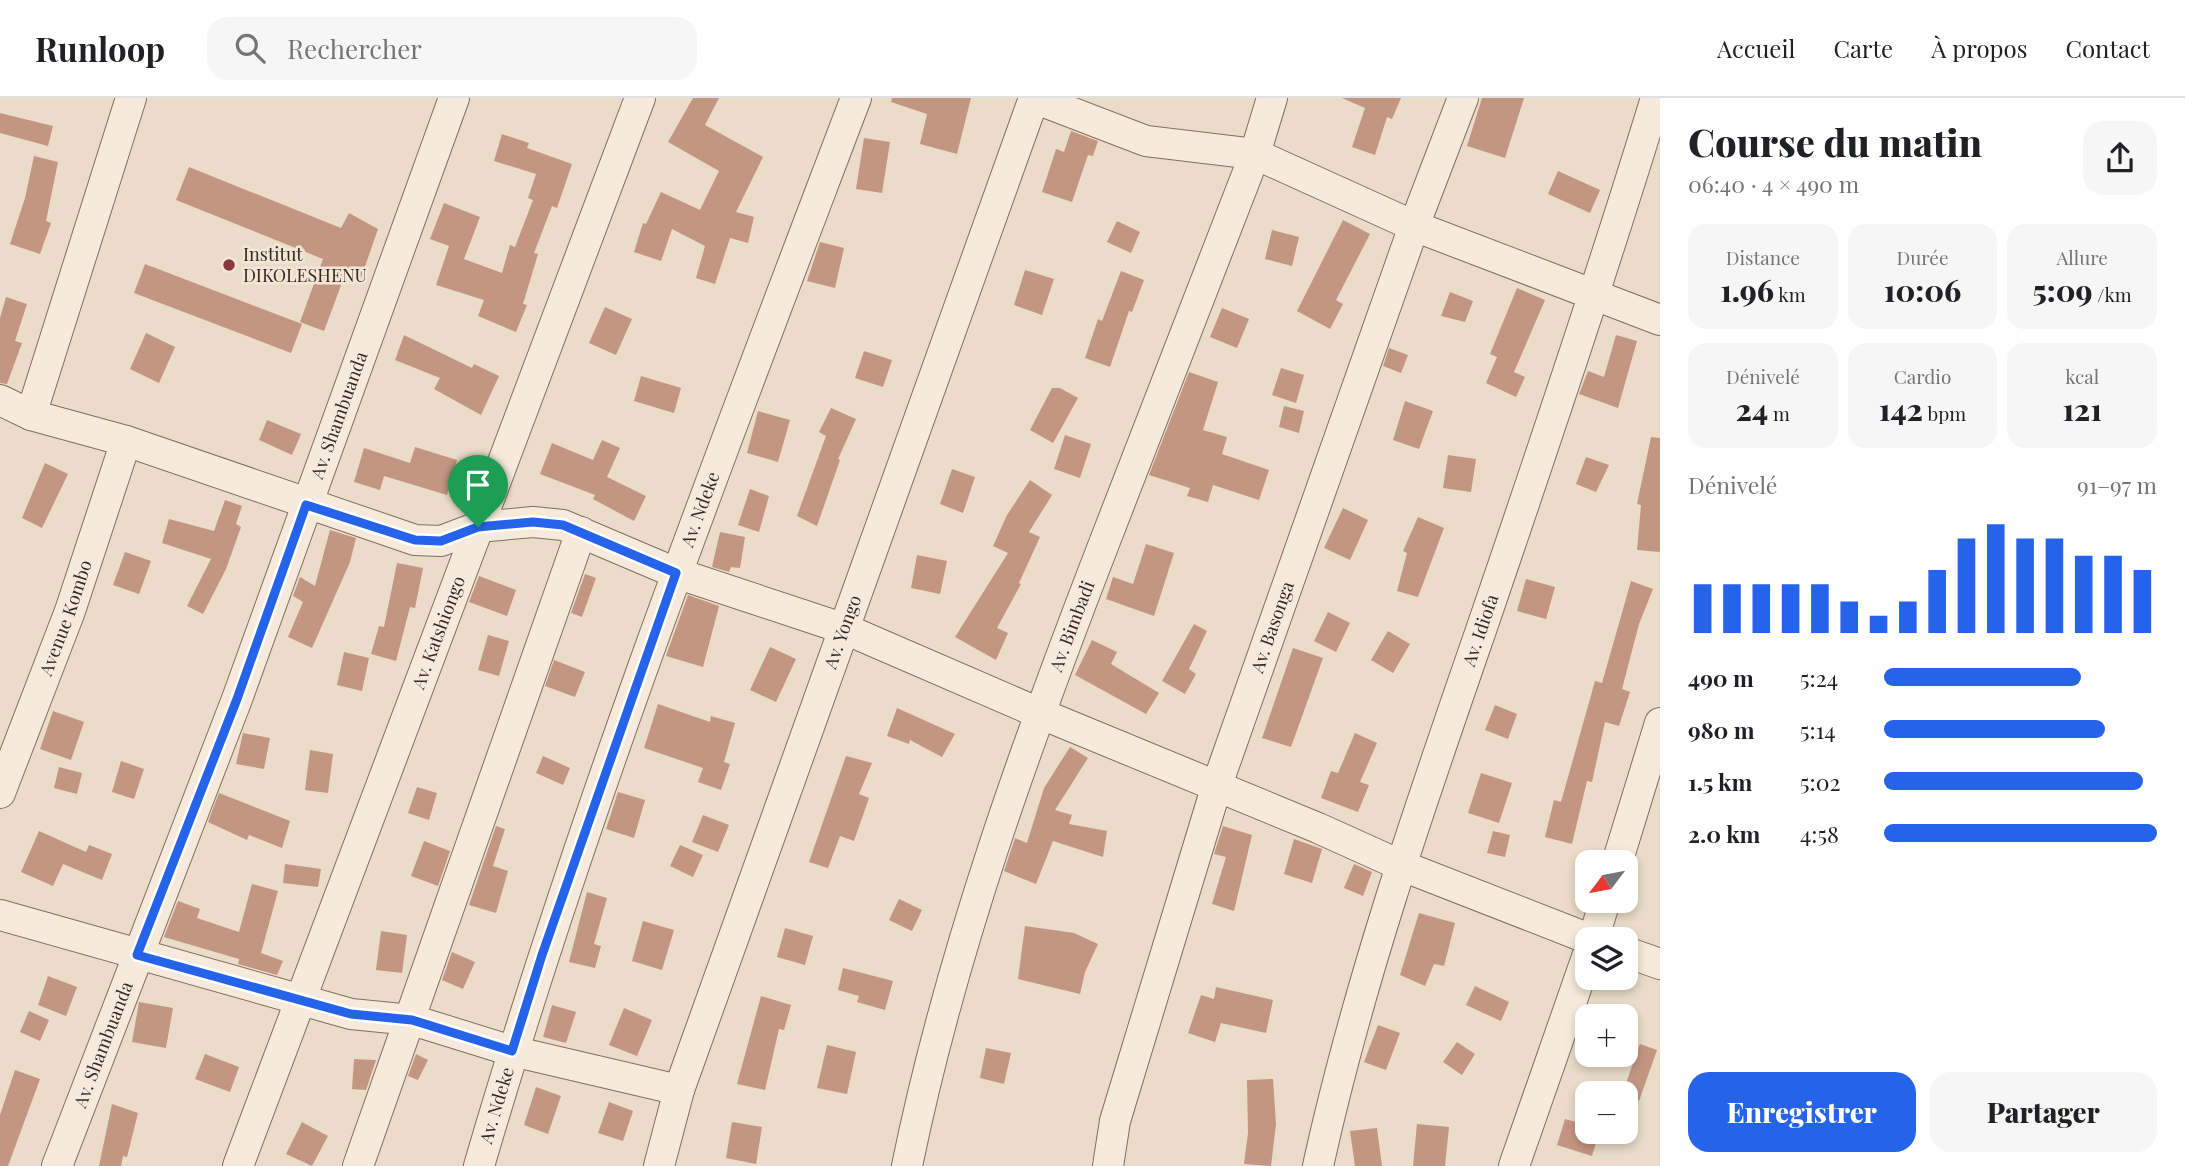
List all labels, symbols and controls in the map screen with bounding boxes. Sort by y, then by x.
search box [207,17,697,80]
text: Runloop [35,26,165,70]
icon: search [231,29,269,67]
text: Rechercher [287,31,422,66]
text: Accueil [1717,32,1795,64]
text: Carte [1833,32,1893,64]
text: À propos [1931,32,2027,64]
text: Contact [2065,32,2150,64]
text: Course du matin [1688,116,1982,167]
button: share [2083,121,2157,195]
text: 06:40 · 4 × 490 m [1688,168,1859,199]
place label: Institut DIKOLESHENU [243,242,367,287]
text: Distance [1726,244,1800,270]
text: Durée [1896,244,1949,270]
text: Allure [2056,244,2108,270]
marker: Institut DIKOLESHENU [221,257,237,273]
text: 1.96 [1720,270,1774,310]
text: 10:06 [1884,270,1961,310]
text: 5:09 [2033,270,2093,310]
text: km [1774,281,1806,307]
text: /km [2093,281,2132,307]
street label: Av. Shambuanda [304,348,372,483]
text: Dénivelé [1726,363,1800,389]
text: Cardio [1894,363,1951,389]
text: kcal [2065,363,2099,389]
text: 24 [1736,389,1768,429]
text: 142 [1879,389,1923,429]
text: 121 [2062,389,2102,429]
text: m [1768,400,1790,426]
text: bpm [1923,400,1966,426]
pin [448,455,508,527]
icon: arrive [459,466,497,504]
street label: Av. Ndeke [674,468,725,551]
text: Dénivelé [1688,469,1777,500]
text: 91–97 m [2077,469,2157,500]
street label: Avenue Kombo [33,557,97,680]
street label: Av. Katshiongo [405,572,470,693]
street label: Av. Bimbadi [1043,577,1100,676]
street label: Av. Basonga [1244,578,1299,677]
street label: Av. Yongo [817,591,866,673]
street label: Av. Idiofa [1456,591,1503,670]
text: 490 m [1688,662,1754,693]
text: 5:24 [1800,662,1838,693]
text: 980 m [1688,714,1755,745]
text: 5:14 [1800,714,1836,745]
text: 1.5 km [1688,766,1752,797]
text: 5:02 [1800,766,1840,797]
text: 2.0 km [1688,818,1760,849]
text: 4:58 [1800,818,1839,849]
north arrow [1575,850,1638,914]
map controls [1575,850,1638,1144]
button: layers [1575,927,1638,990]
street label: Av. Shambuanda [67,978,138,1112]
button: + [1575,1004,1638,1067]
street label: Av. Ndeke [473,1064,519,1147]
button: Enregistrer [1688,1072,1916,1152]
button: Partager [1930,1072,2157,1152]
button: − [1575,1081,1638,1144]

